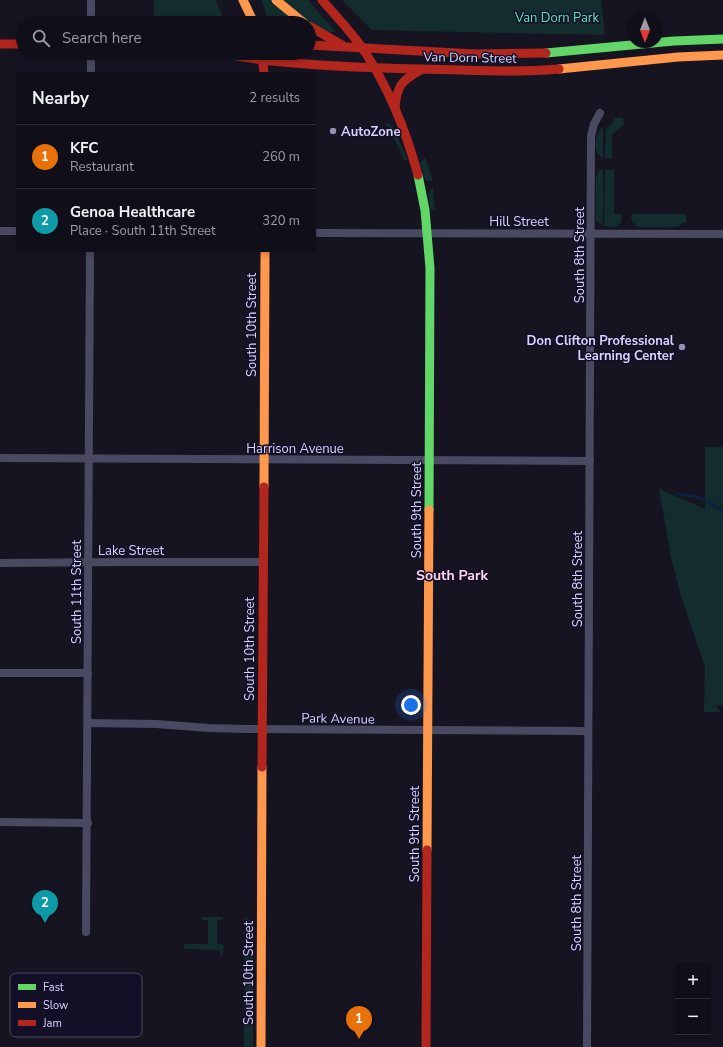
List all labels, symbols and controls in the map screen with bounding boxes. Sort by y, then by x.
park label: Van Dorn Park [514,9,600,27]
north arrow [627,12,663,48]
search box [16,16,316,60]
icon: search [30,27,52,49]
text: Search here [62,28,142,48]
street label: Van Dorn Street [422,48,517,68]
text: Nearby [32,87,89,110]
text: 2 results [249,89,300,107]
place label: AutoZone [341,123,400,141]
marker: AutoZone [328,126,338,136]
text: KFC [70,138,98,158]
text: 1 [41,148,49,166]
text: 260 m [262,148,300,166]
text: Restaurant [70,158,134,176]
text: Genoa Healthcare [70,202,195,222]
street label: South 8th Street [571,206,589,303]
text: 2 [41,212,49,230]
text: 320 m [262,212,300,230]
street label: Hill Street [489,213,549,231]
text: Place · South 11th Street [70,222,216,240]
street label: South 10th Street [243,272,261,377]
place label: Don Clifton Professional Learning Center [527,332,675,365]
marker: Don Clifton Professional Learning Center [677,342,687,352]
street label: Harrison Avenue [246,440,344,458]
street label: South 9th Street [408,461,426,558]
street label: South 8th Street [569,530,587,627]
street label: South 11th Street [68,539,86,644]
street label: Lake Street [98,542,164,560]
district label: South Park [416,566,488,585]
street label: South 10th Street [241,596,259,701]
your location [401,695,421,715]
street label: Park Avenue [301,709,375,729]
street label: South 9th Street [406,785,424,882]
street label: South 8th Street [568,854,586,951]
pin: 2 [32,890,58,923]
street label: South 10th Street [240,920,258,1025]
map controls [675,963,711,1035]
button: + [675,963,711,999]
legend [10,973,142,1037]
text: Fast [43,980,64,995]
text: Slow [43,998,68,1013]
button: − [675,999,711,1035]
pin: 1 [346,1006,372,1039]
text: Jam [42,1016,62,1031]

